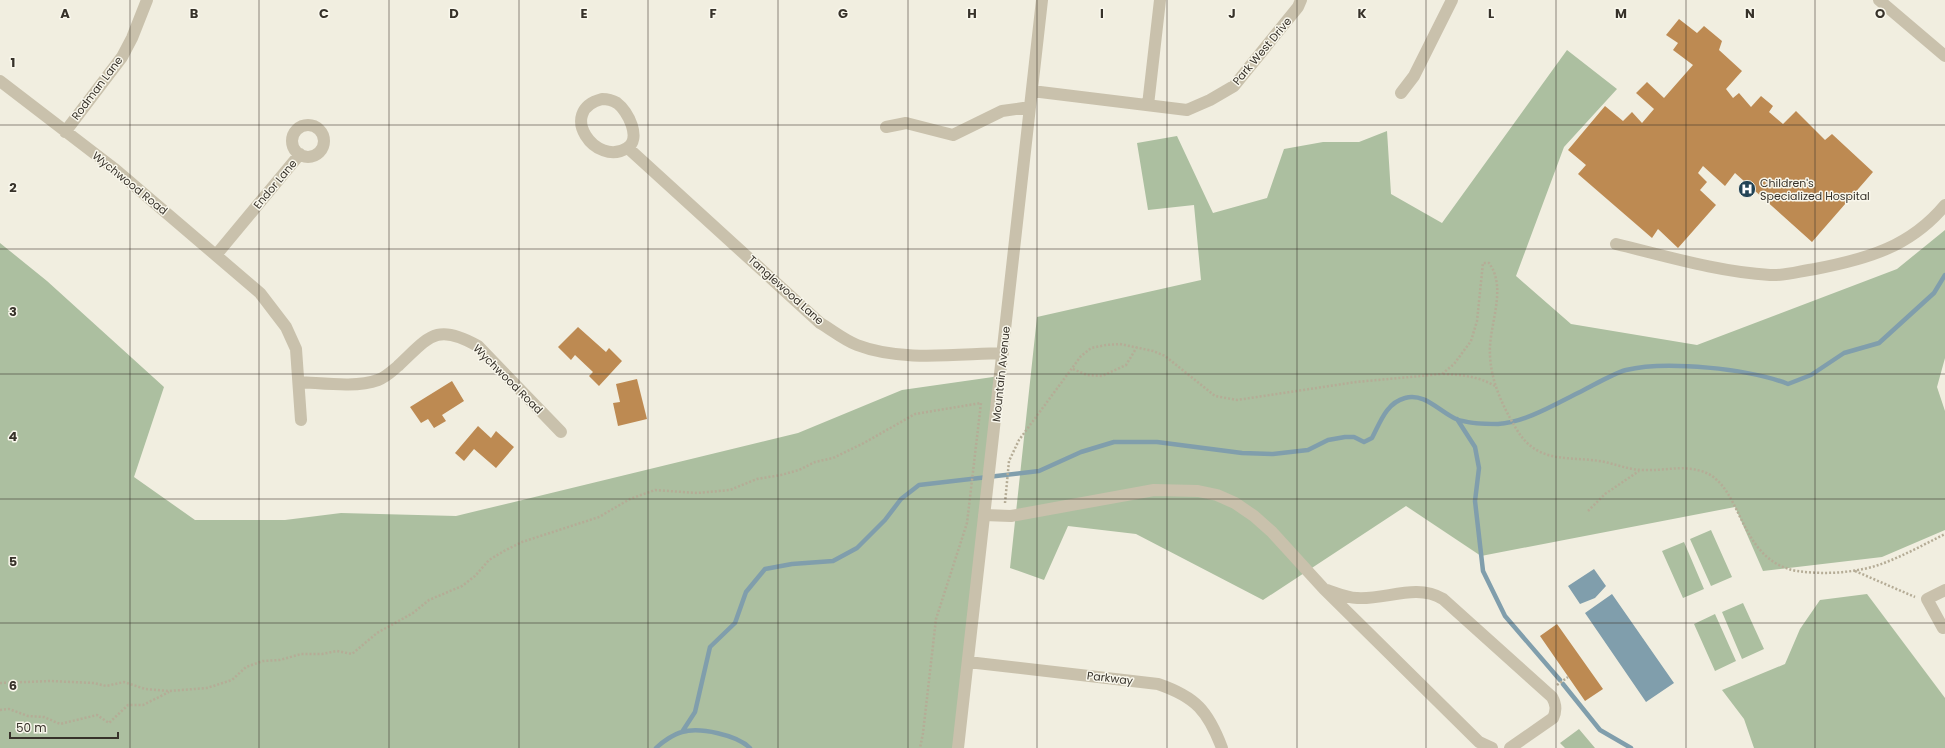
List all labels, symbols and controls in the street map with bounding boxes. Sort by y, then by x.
text: A [60,4,70,23]
text: B [190,4,199,23]
text: C [319,4,329,23]
text: D [449,4,459,23]
text: E [580,4,588,23]
text: F [709,4,717,23]
text: G [838,4,848,23]
text: H [967,4,977,23]
text: I [1100,4,1104,23]
text: J [1228,4,1236,23]
text: K [1357,4,1367,23]
text: L [1488,4,1494,23]
text: M [1615,4,1627,23]
text: N [1745,4,1755,23]
text: O [1875,4,1885,23]
street label: Park West Drive [1229,13,1295,88]
text: 1 [11,53,15,72]
street label: Rodman Lane [68,53,126,123]
street label: Wychwood Road [89,148,171,218]
street label: Endor Lane [250,156,301,212]
place label: Children's Specialized Hospital [1760,175,1870,204]
text: 2 [9,178,17,197]
hospital icon: Children's Specialized Hospital [1737,179,1757,199]
street label: Tanglewood Lane [745,252,827,328]
text: 3 [9,302,17,321]
street label: Mountain Avenue [988,325,1014,423]
street label: Wychwood Road [470,341,546,417]
text: 4 [9,427,18,446]
text: 5 [9,552,17,571]
street label: Parkway [1086,667,1135,689]
text: 6 [9,676,17,695]
scale bar [10,714,118,740]
text: 50 m [16,719,47,736]

